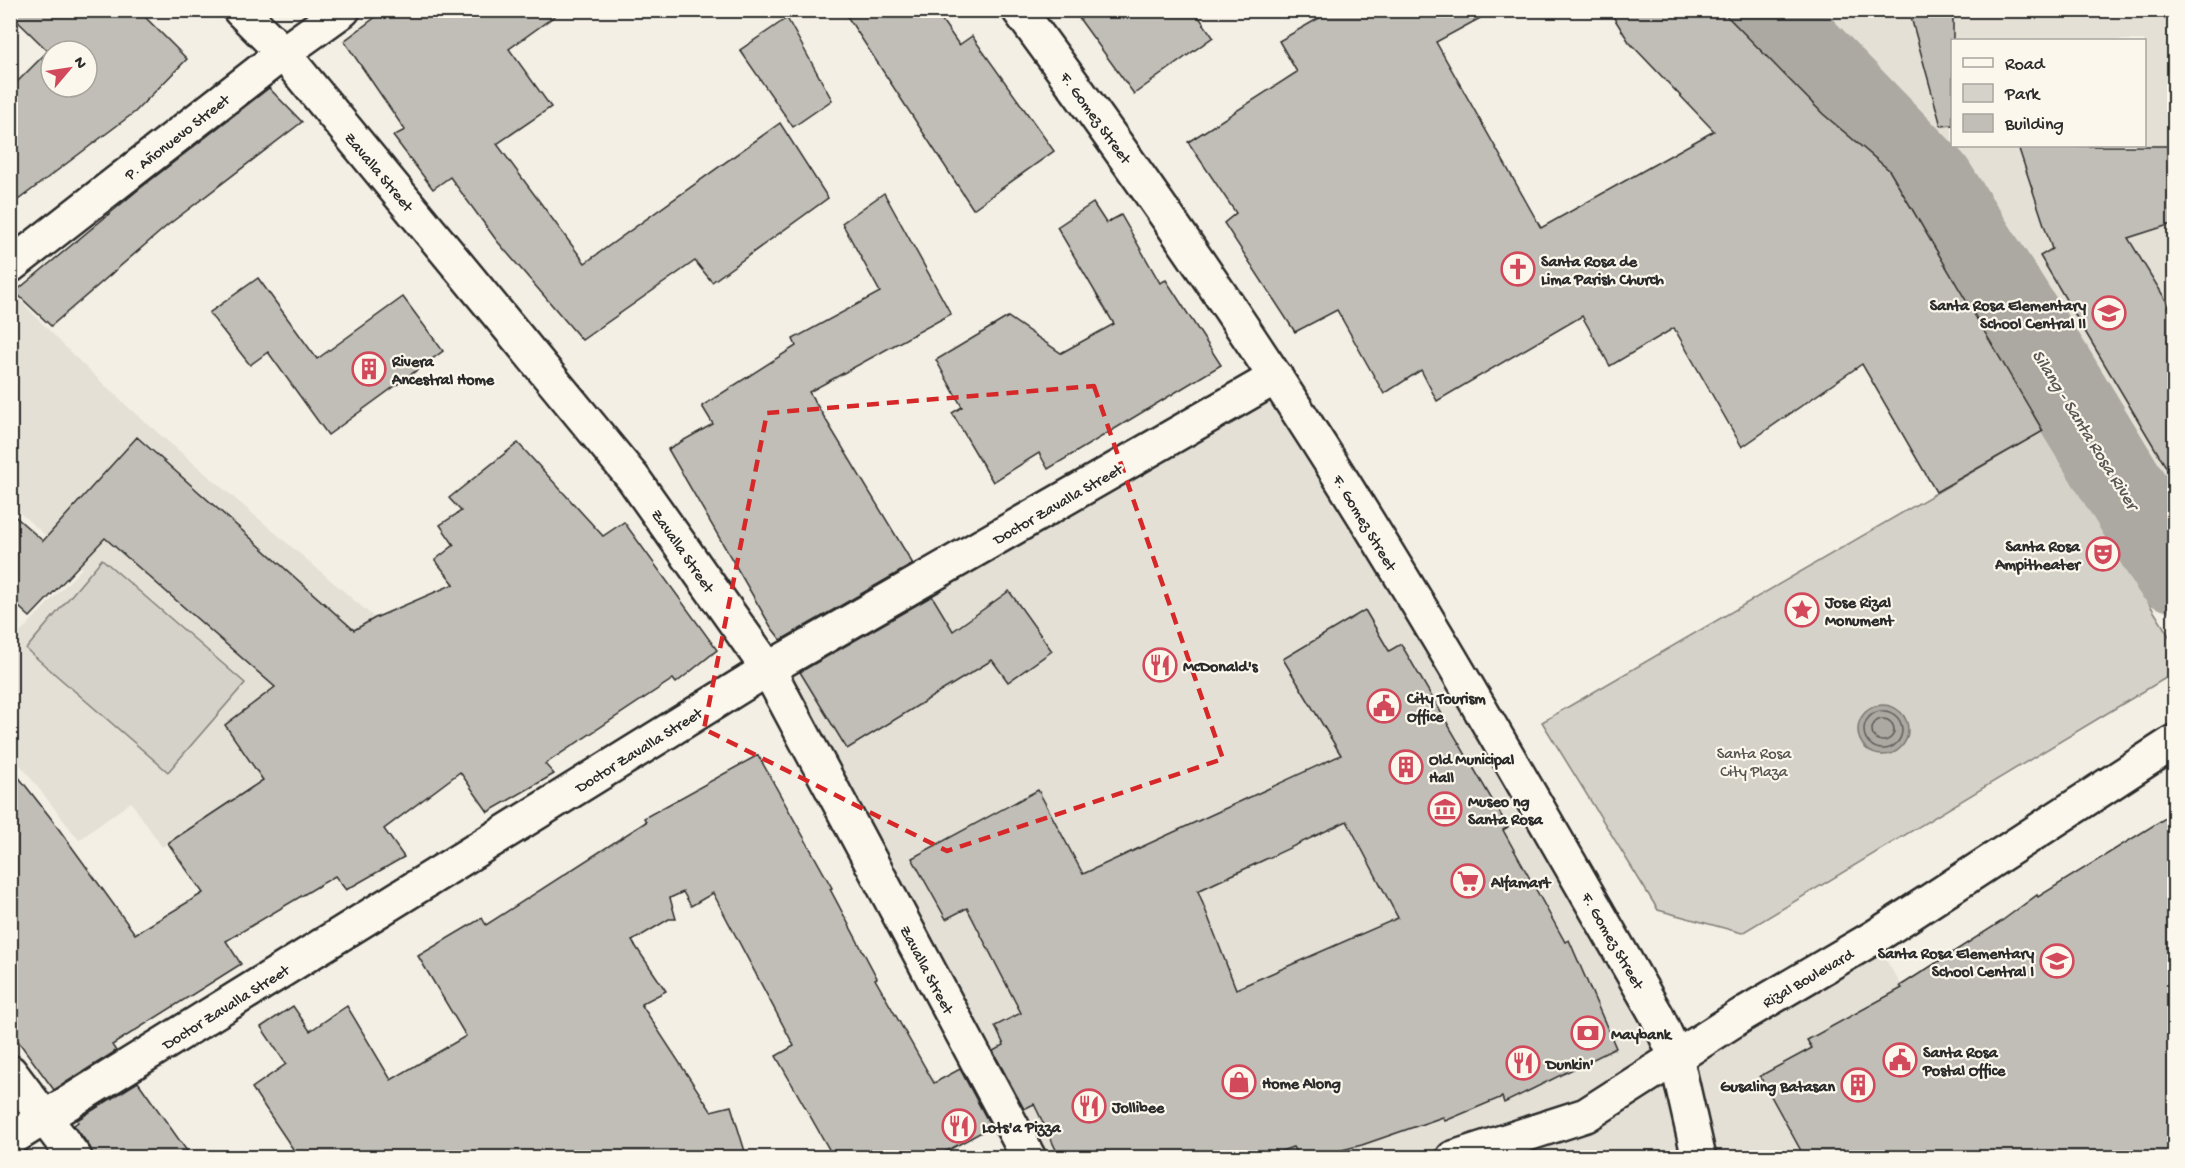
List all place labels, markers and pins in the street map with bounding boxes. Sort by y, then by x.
church icon: Santa Rosa de Lima Parish Church [1500,251,1536,287]
place label: Santa Rosa de Lima Parish Church [1541,254,1664,291]
school or university icon: Santa Rosa Elementary School Central II [2091,295,2127,331]
place label: Santa Rosa Elementary School Central II [1930,298,2086,335]
building icon: Rivera Ancestral Home [351,351,387,387]
place label: Rivera Ancestral Home [391,354,495,391]
theatre icon: Santa Rosa Ampitheater [2085,536,2121,572]
place label: Santa Rosa Ampitheater [1994,539,2082,576]
place icon: Jose Rizal Monument [1784,592,1820,628]
place label: Jose Rizal Monument [1824,595,1895,632]
restaurant icon: McDonald's [1142,647,1178,683]
place label: McDonald's [1183,659,1259,678]
public building icon: City Tourism Office [1366,688,1402,724]
place label: City Tourism Office [1406,691,1486,728]
building icon: Old Municipal Hall [1388,749,1424,785]
place label: Old Municipal Hall [1429,752,1515,789]
museum icon: Museo ng Santa Rosa [1427,791,1463,827]
place label: Museo ng Santa Rosa [1468,794,1544,831]
supermarket icon: Alfamart [1450,863,1486,899]
place label: Alfamart [1490,874,1552,894]
school or university icon: Santa Rosa Elementary School Central I [2039,943,2075,979]
place label: Santa Rosa Elementary School Central I [1878,946,2034,983]
bank icon: Maybank [1570,1015,1606,1051]
place label: Maybank [1611,1027,1673,1046]
public building icon: Santa Rosa Postal Office [1882,1042,1918,1078]
restaurant icon: Dunkin' [1505,1045,1541,1081]
place label: Santa Rosa Postal Office [1922,1045,2006,1082]
place label: Dunkin' [1544,1057,1594,1076]
shop icon: Home Along [1221,1064,1257,1100]
building icon: Gusaling Batasan [1840,1067,1876,1103]
place label: Home Along [1262,1076,1341,1095]
place label: Gusaling Batasan [1720,1079,1835,1098]
restaurant icon: Jollibee [1071,1088,1107,1124]
place label: Jollibee [1111,1100,1165,1119]
restaurant icon: Lots'a Pizza [941,1108,977,1144]
place label: Lots'a Pizza [982,1120,1062,1139]

